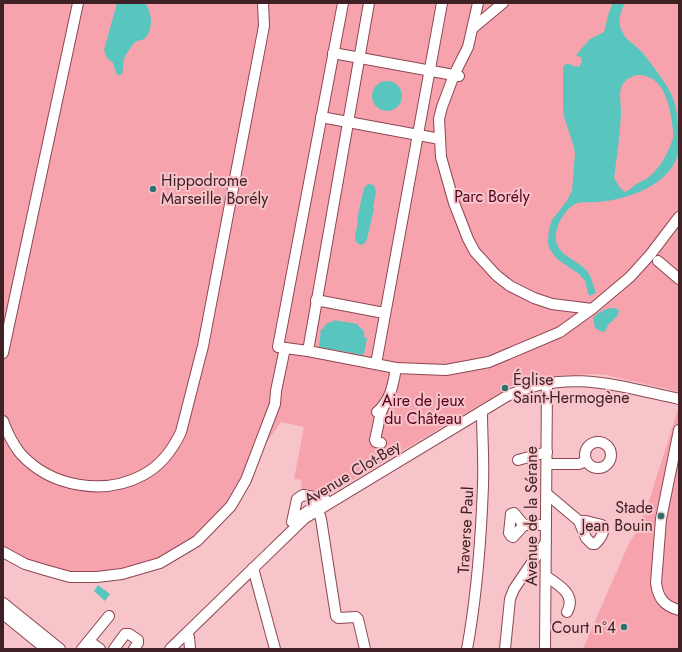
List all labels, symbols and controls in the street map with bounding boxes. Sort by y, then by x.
place label: Hippodrome Marseille Borély [161,169,269,210]
marker: Hippodrome Marseille Borély [148,184,158,194]
park label: Parc Borély [454,185,531,208]
place label: Église Saint-Hermogène [513,368,630,409]
marker: Église Saint-Hermogène [500,383,510,393]
park label: Aire de jeux du Château [382,389,465,430]
street label: Avenue Clot-Bey [300,434,406,510]
street label: Avenue de la Sérane [520,446,543,586]
street label: Traverse Paul [452,486,479,574]
place label: Stade Jean Bouin [579,496,653,537]
marker: Stade Jean Bouin [656,511,666,521]
place label: Court n°4 [552,616,616,639]
marker: Court n°4 [619,622,629,632]

